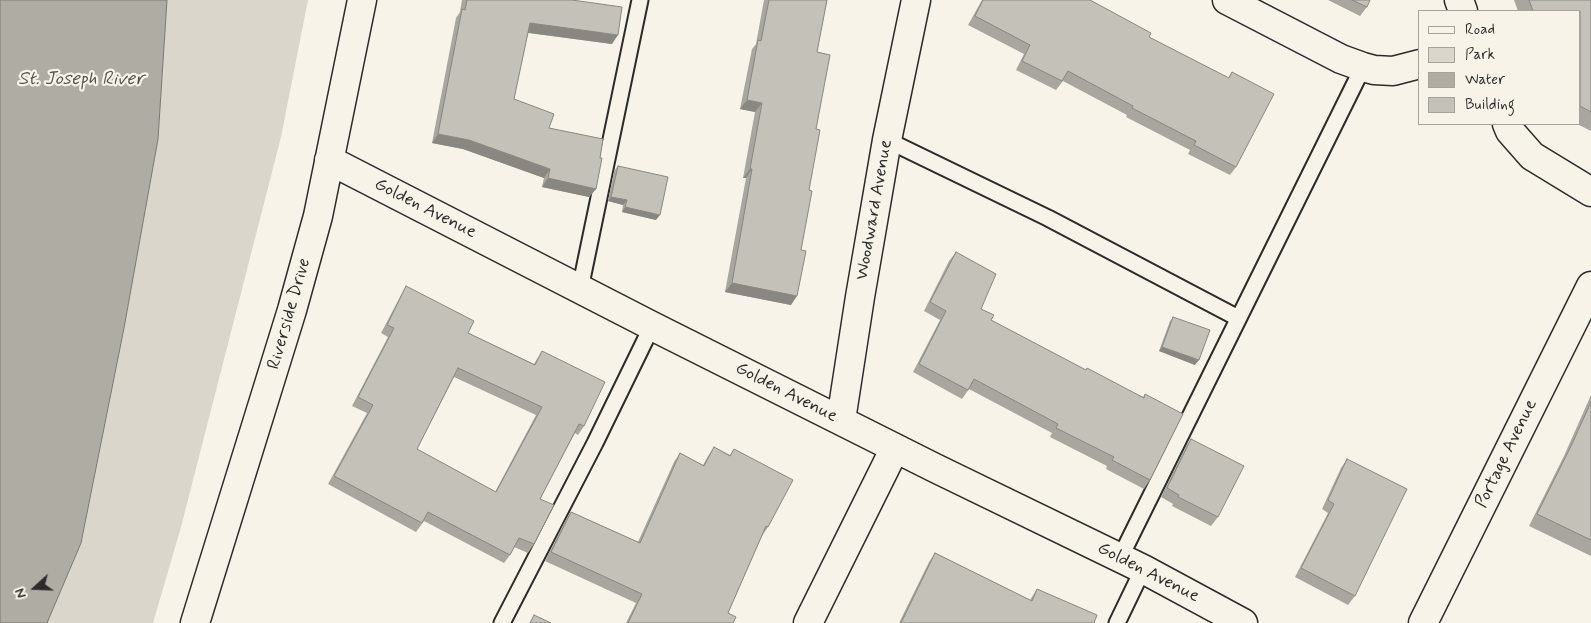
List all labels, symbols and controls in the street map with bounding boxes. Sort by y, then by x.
legend [1418,10,1581,125]
text: Road [1465,20,1495,40]
text: Park [1465,45,1495,65]
water label: St. Joseph River [18,69,144,91]
text: Water [1465,70,1505,90]
text: Building [1465,95,1515,115]
street label: Woodward Avenue [852,138,898,282]
street label: Golden Avenue [370,174,480,244]
street label: Riverside Drive [264,256,316,372]
street label: Golden Avenue [731,358,841,428]
street label: Portage Avenue [1471,396,1543,512]
street label: Golden Avenue [1093,538,1203,608]
north arrow [10,563,60,613]
text: N [11,586,31,601]

